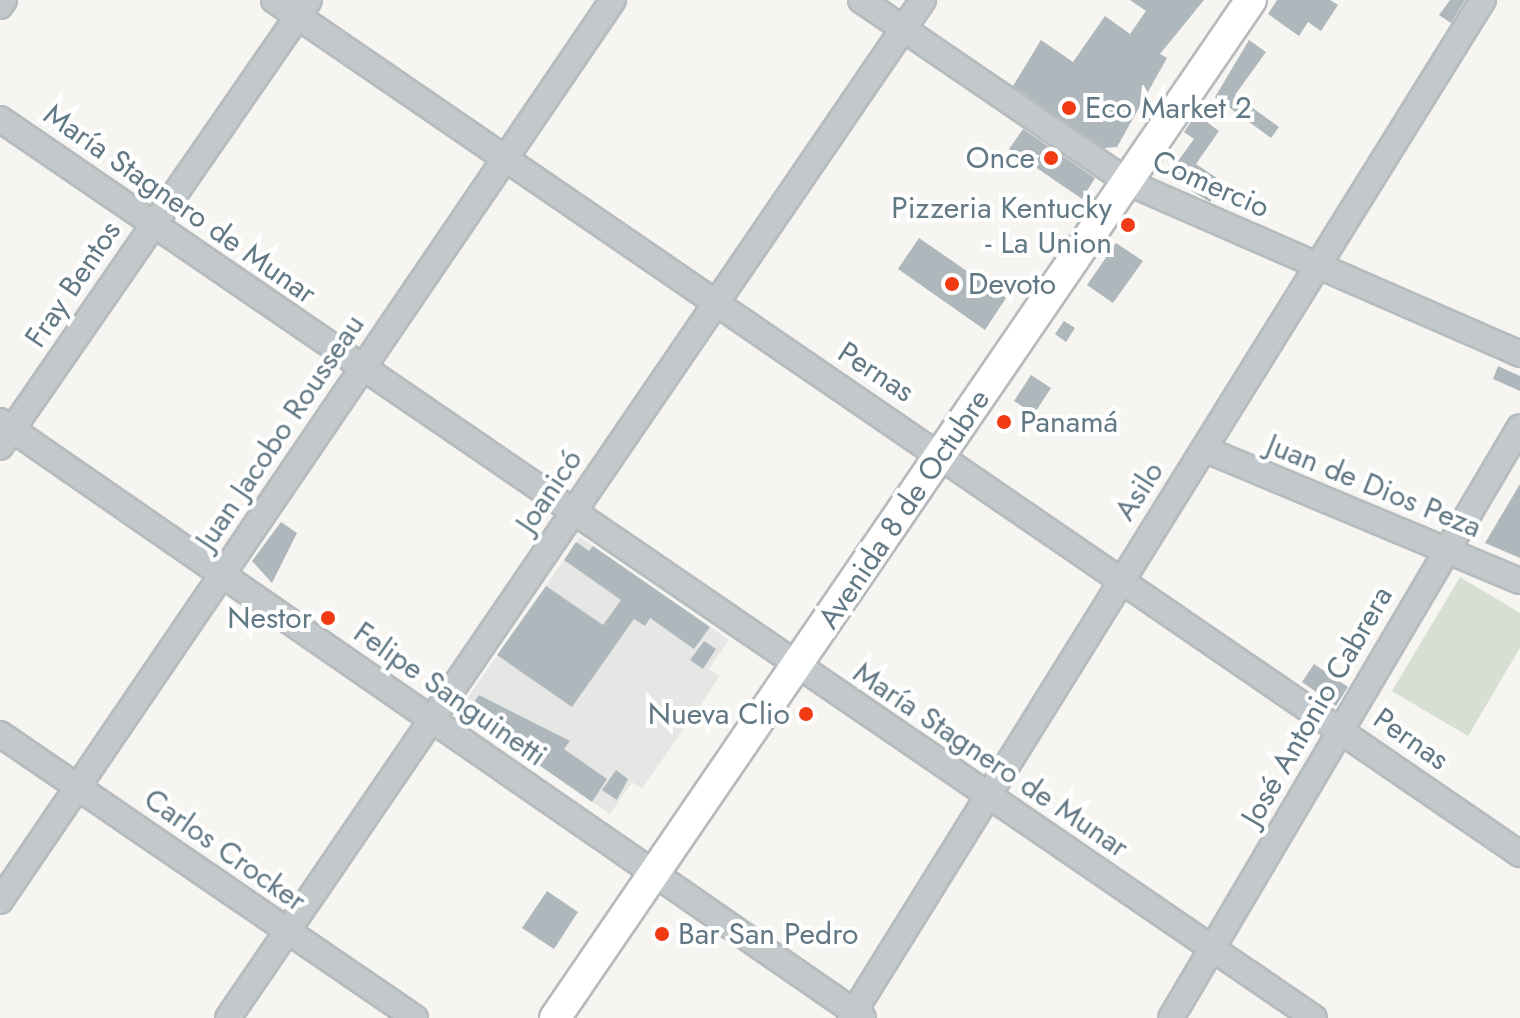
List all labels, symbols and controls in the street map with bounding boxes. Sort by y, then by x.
place label: Eco Market 2 [1085,90,1252,126]
street label: María Stagnero de Munar [37,96,323,312]
marker: Eco Market 2 [1060,99,1078,117]
place label: Once [966,140,1035,176]
street label: Comercio [1147,142,1275,226]
marker: Once [1042,149,1060,167]
place label: Pizzeria Kentucky - La Union [891,190,1112,260]
street label: Fray Bentos [18,214,128,354]
marker: Pizzeria Kentucky - La Union [1119,216,1137,234]
place label: Devoto [968,266,1056,302]
marker: Devoto [943,275,961,293]
street label: Juan Jacobo Rousseau [188,308,372,556]
street label: Pernas [831,334,921,410]
street label: Avenida 8 de Octubre [811,383,997,635]
place label: Panamá [1020,404,1118,440]
marker: Panamá [995,413,1013,431]
street label: Juan de Dios Peza [1262,427,1486,545]
street label: Joanicó [508,443,590,539]
street label: Asilo [1107,455,1171,527]
street label: José Antonio Cabrera [1234,580,1400,832]
place label: Nestor [227,600,312,636]
marker: Nestor [319,609,337,627]
street label: Felipe Sanguinetti [347,614,553,774]
street label: María Stagnero de Munar [847,655,1135,865]
place label: Nueva Clio [648,696,790,732]
street label: Pernas [1366,700,1456,778]
marker: Nueva Clio [797,705,815,723]
street label: Carlos Crocker [137,781,313,919]
place label: Bar San Pedro [678,916,858,952]
marker: Bar San Pedro [653,925,671,943]

